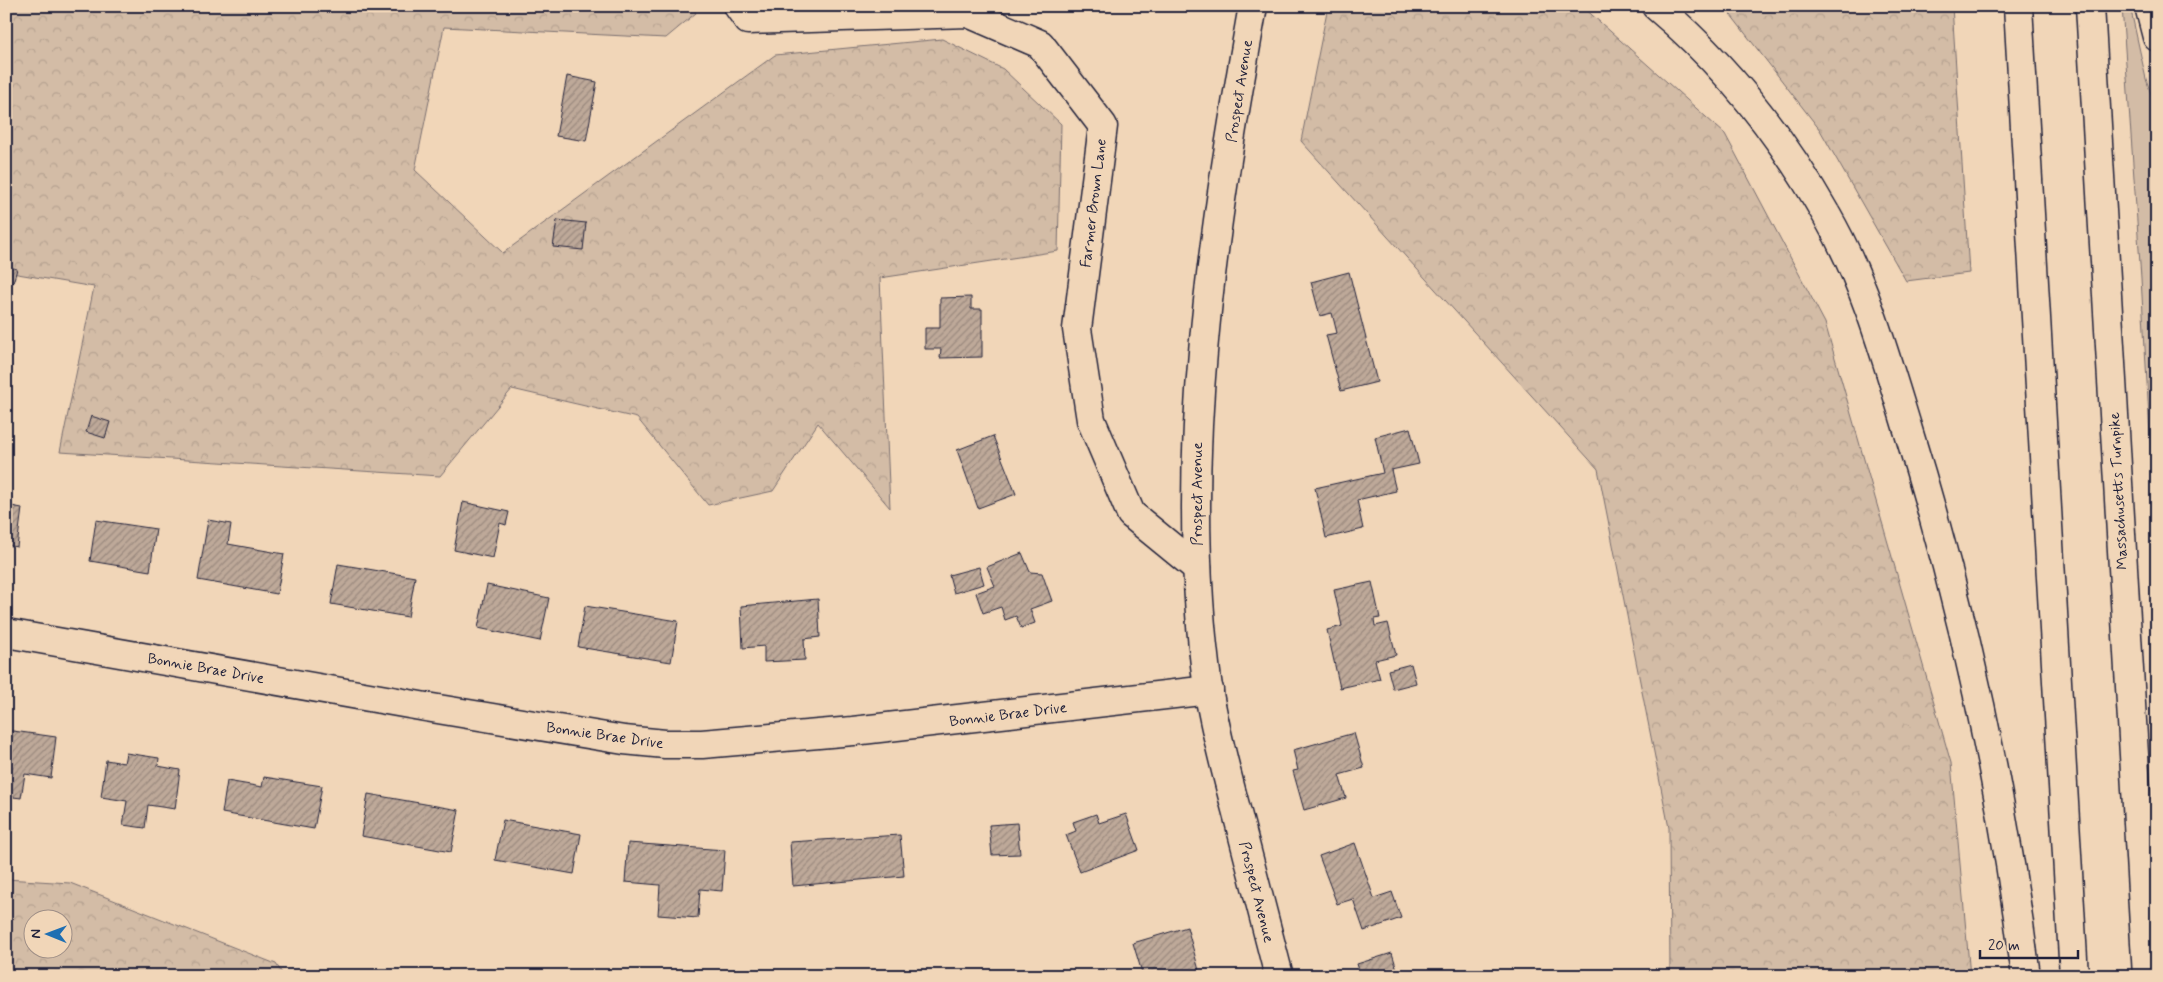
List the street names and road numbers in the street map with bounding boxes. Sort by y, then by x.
street label: Prospect Avenue [1222,38,1258,144]
street label: Farmer Brown Lane [1076,137,1112,269]
street label: Massachusetts Turnpike [2105,412,2133,570]
street label: Prospect Avenue [1188,442,1208,546]
street label: Bonnie Brae Drive [146,649,266,689]
street label: Bonnie Brae Drive [948,698,1068,732]
street label: Bonnie Brae Drive [545,718,665,754]
street label: Prospect Avenue [1234,839,1278,945]

